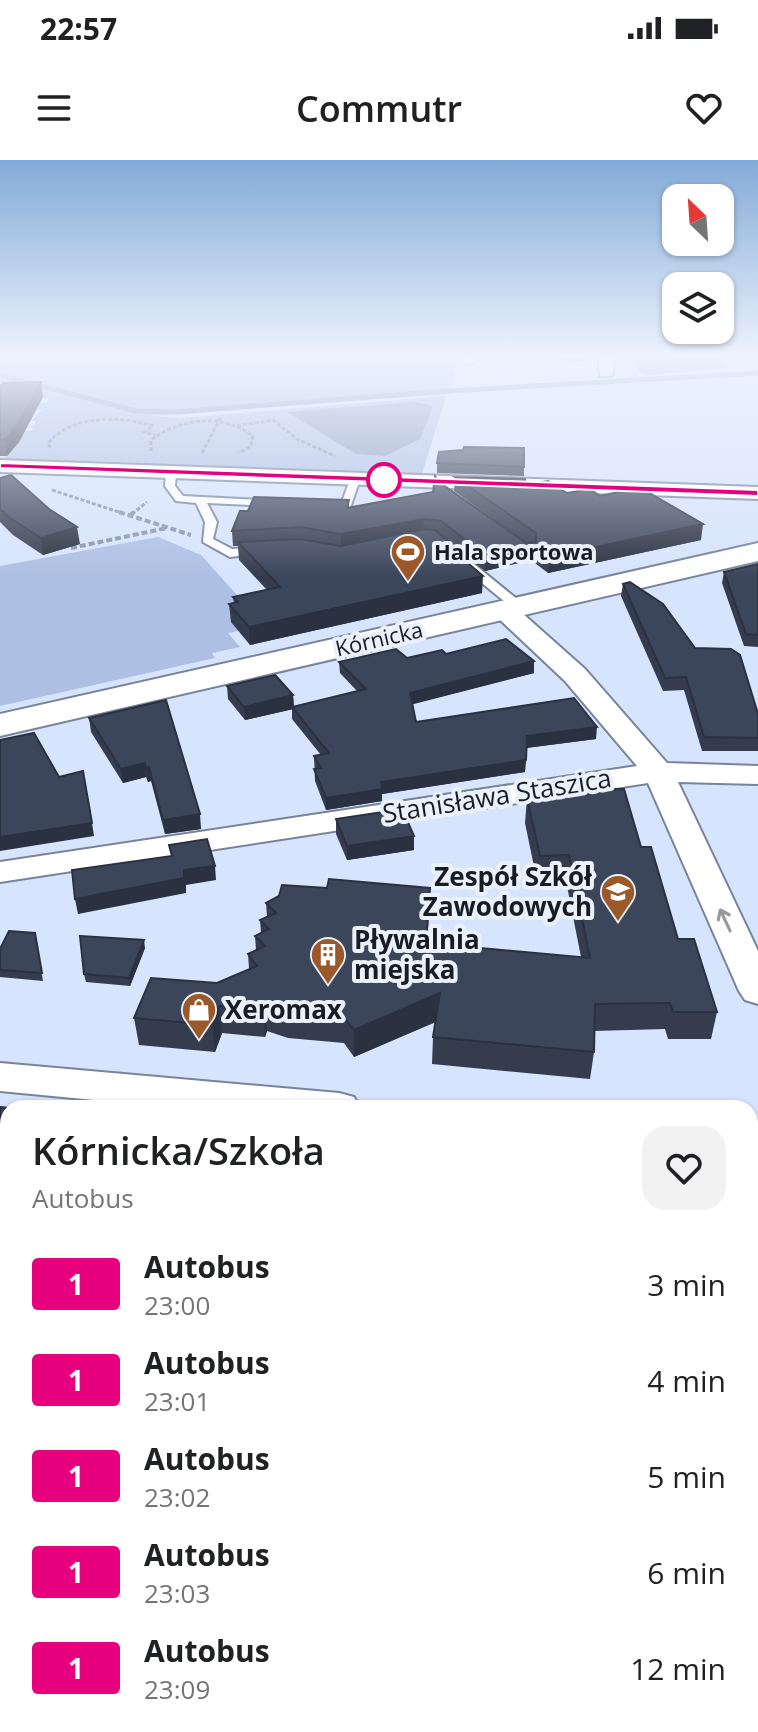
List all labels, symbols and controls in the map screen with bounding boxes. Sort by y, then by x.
text: 22:57 [40,8,117,49]
text: Commutr [296,84,462,133]
icon: menu [32,86,76,130]
icon: heart [682,86,726,130]
north arrow [662,184,734,256]
map controls [662,184,734,344]
button: layers [662,272,734,344]
unlabelled marker [367,463,401,497]
sports icon: Hala sportowa [389,533,427,583]
place label: Hala sportowa [434,536,594,566]
street label: Kórnicka [332,613,426,663]
street label: Stanisława Staszica [380,759,614,831]
place label: Zespół Szkół Zawodowych [423,858,593,924]
school or university icon: Zespół Szkół Zawodowych [599,873,637,923]
one-way arrow [717,908,732,932]
place label: Pływalnia miejska [354,921,480,987]
building icon: Pływalnia miejska [309,936,347,986]
shop icon: Xeromax [180,991,218,1041]
place label: Xeromax [225,991,342,1027]
text: Kórnicka/Szkoła [32,1124,325,1176]
button: heart [642,1126,726,1210]
text: Autobus [32,1180,134,1216]
text: Autobus [144,1246,270,1287]
text: 3 min [647,1264,726,1305]
text: 1 [68,1265,84,1303]
text: 23:00 [144,1287,210,1323]
text: Autobus [144,1342,270,1383]
text: 4 min [647,1360,726,1401]
text: 1 [68,1361,84,1399]
text: 23:01 [144,1383,210,1419]
text: Autobus [144,1438,270,1479]
text: 5 min [647,1456,726,1497]
text: 1 [68,1457,84,1495]
text: 23:02 [144,1479,210,1515]
text: Autobus [144,1534,270,1575]
text: 6 min [647,1552,726,1593]
text: 1 [68,1553,84,1591]
text: 23:03 [144,1575,210,1611]
text: Autobus [144,1630,270,1671]
text: 12 min [630,1648,726,1689]
text: 1 [68,1649,84,1687]
text: 23:09 [144,1671,210,1707]

